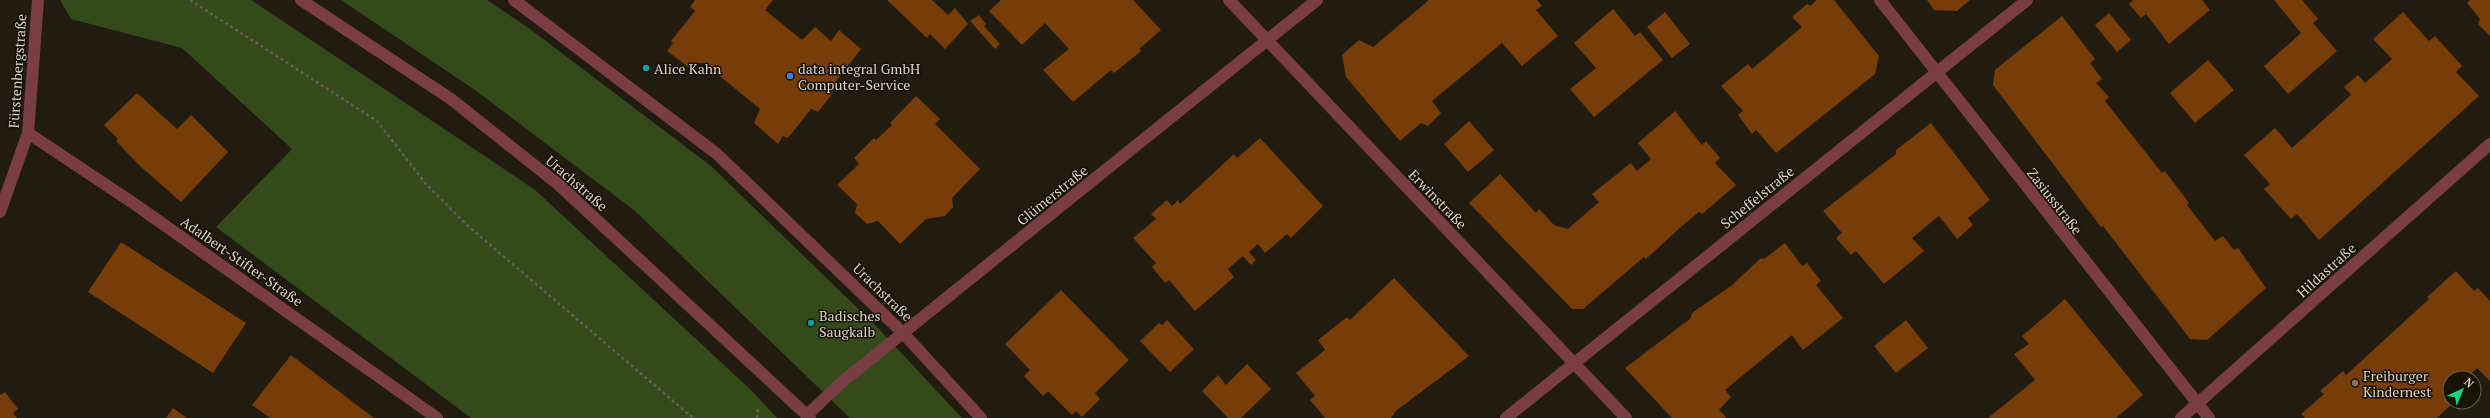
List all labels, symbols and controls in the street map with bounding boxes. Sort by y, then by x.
street label: Fürstenbergstraße [4,13,30,129]
place label: Alice Kahn [654,59,722,78]
place label: data integral GmbH Computer-Service [798,59,920,94]
marker: Alice Kahn [641,63,651,73]
marker: data integral GmbH Computer-Service [785,71,795,81]
street label: Urachstraße [542,151,612,215]
street label: Glümerstraße [1013,161,1091,229]
street label: Scheffelstraße [1716,161,1798,233]
street label: Zasiusstraße [2023,164,2087,238]
street label: Erwinstraße [1405,165,1471,233]
street label: Adalbert-Stifter-Straße [177,212,307,310]
street label: Hildastraße [2292,238,2360,302]
street label: Urachstraße [849,259,917,325]
place label: Badisches Saugkalb [819,306,881,341]
marker: Badisches Saugkalb [806,318,816,328]
place label: Freiburger Kindernest [2363,366,2432,401]
north arrow [2442,370,2482,410]
text: N [2461,375,2477,391]
marker: Freiburger Kindernest [2350,378,2360,388]

